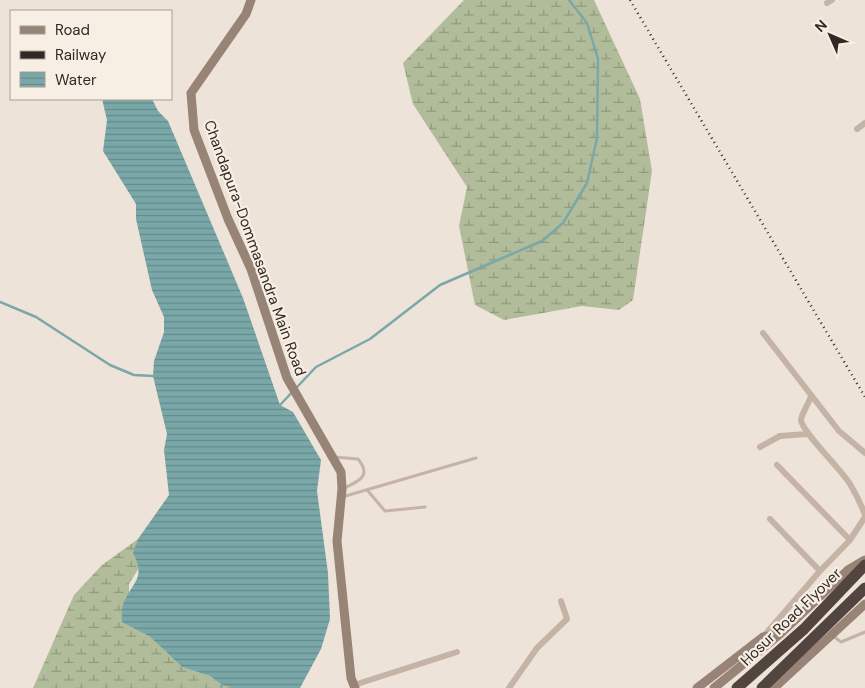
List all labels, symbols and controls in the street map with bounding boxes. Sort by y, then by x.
legend [10,10,172,100]
north arrow [805,10,855,60]
text: N [811,16,831,36]
text: Road [55,20,90,40]
text: Railway [55,45,107,65]
text: Water [55,70,97,90]
street label: Chandapura-Dommasandra Main Road [199,117,311,379]
street label: Hosur Road Flyover [736,563,846,670]

